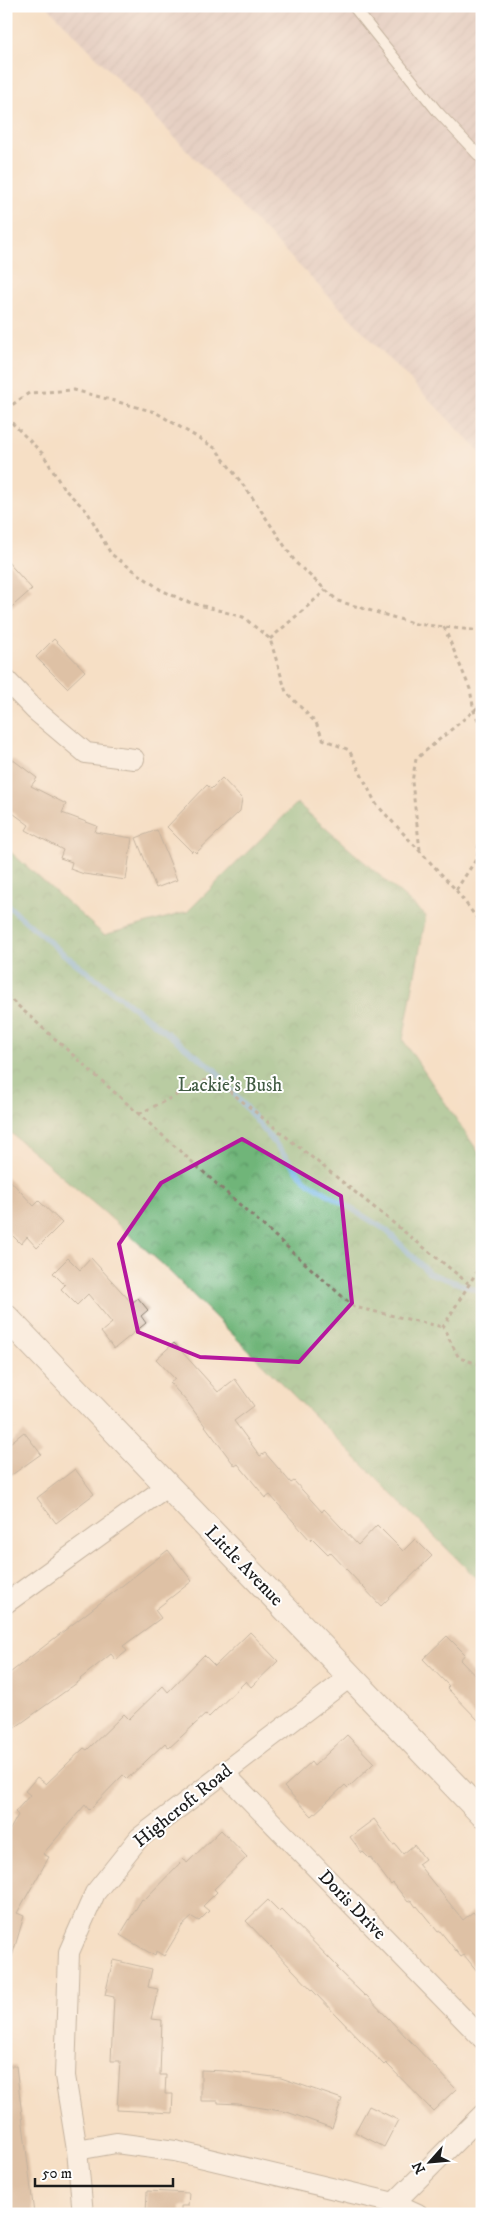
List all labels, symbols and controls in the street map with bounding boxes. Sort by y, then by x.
park label: Lackie's Bush [178,1074,282,1097]
street label: Little Avenue [200,1521,288,1611]
street label: Highcroft Road [129,1759,237,1853]
street label: Doris Drive [313,1865,391,1945]
north arrow [406,2138,456,2188]
scale bar [35,2155,172,2187]
text: N [408,2158,430,2177]
text: 50 m [42,2164,72,2183]

